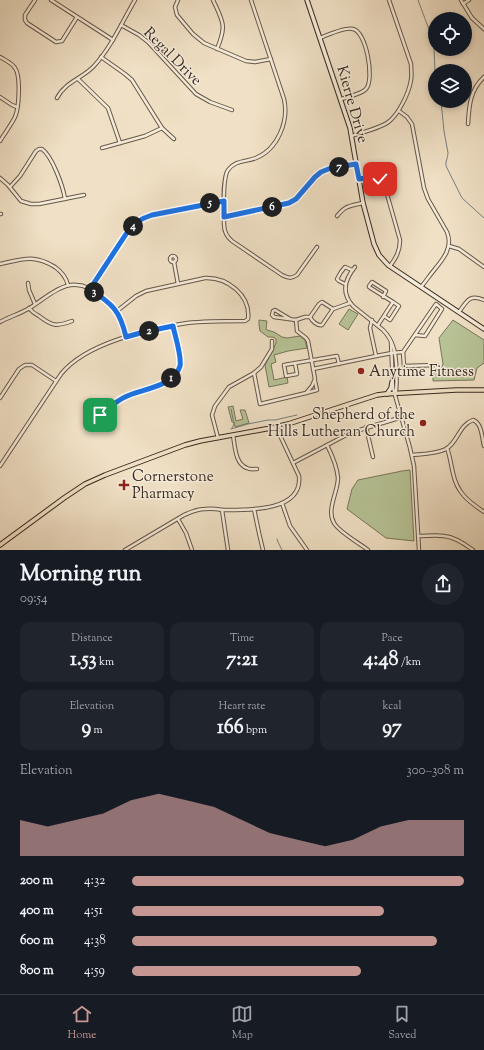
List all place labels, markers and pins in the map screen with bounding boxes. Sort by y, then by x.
pin: 7 [329,157,349,177]
pin [363,162,397,196]
pin: 5 [200,193,220,213]
pin: 6 [262,197,282,217]
pin: 4 [123,216,143,236]
pin: 3 [84,282,104,302]
pin: 2 [139,321,159,341]
place label: Anytime Fitness [369,362,474,383]
marker: Anytime Fitness [356,366,366,376]
pin: 1 [161,368,181,388]
pin [83,398,117,432]
place label: Shepherd of the Hills Lutheran Church [268,405,415,443]
marker: Shepherd of the Hills Lutheran Church [418,418,428,428]
place label: Cornerstone Pharmacy [132,467,214,505]
marker: Cornerstone Pharmacy [119,480,129,490]

